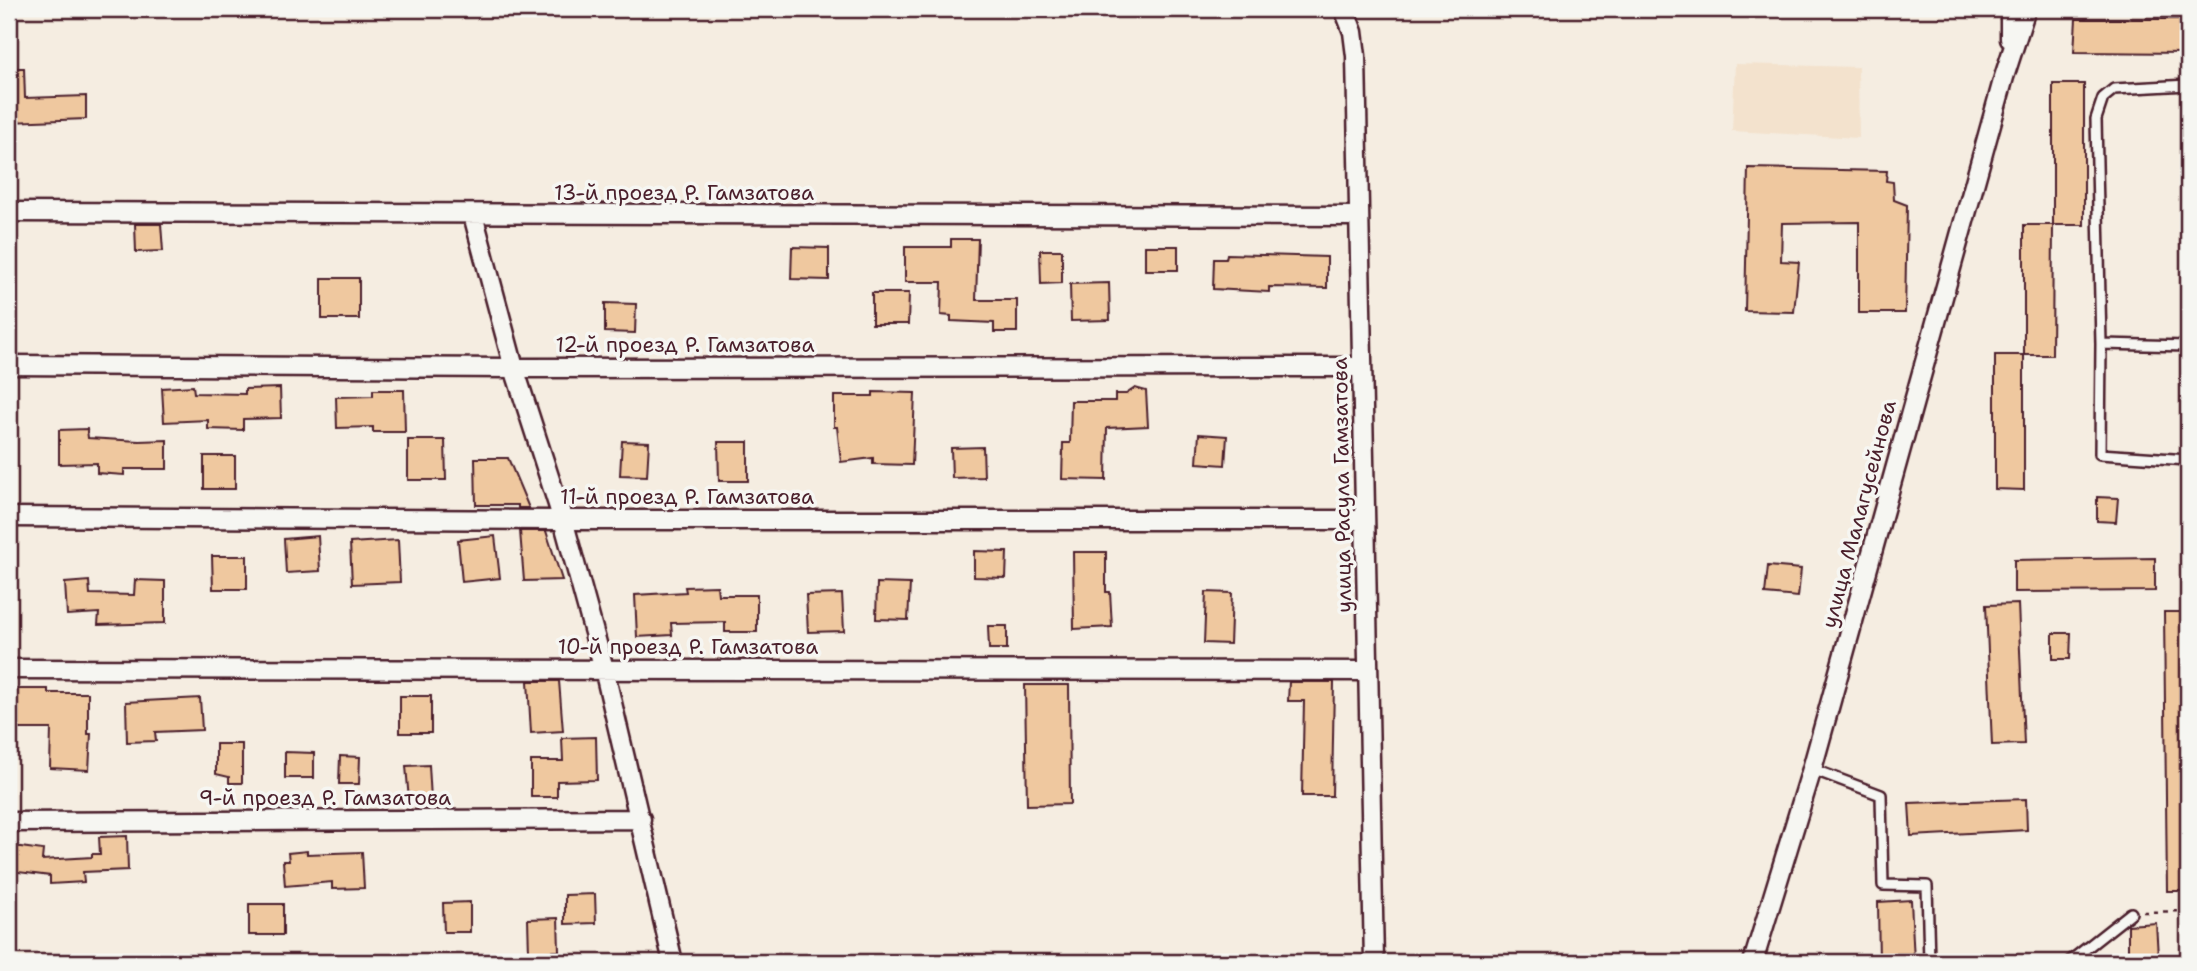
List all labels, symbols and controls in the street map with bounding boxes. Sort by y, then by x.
street label: 13-й проезд Р. Гамзатова [554,179,814,207]
street label: 12-й проезд Р. Гамзатова [556,331,814,359]
street label: улица Расула Гамзатова [1326,357,1358,613]
street label: улица Малагусейнова [1815,397,1903,631]
street label: 11-й проезд Р. Гамзатова [560,483,814,511]
street label: 10-й проезд Р. Гамзатова [558,633,818,661]
street label: 9-й проезд Р. Гамзатова [199,784,451,812]

